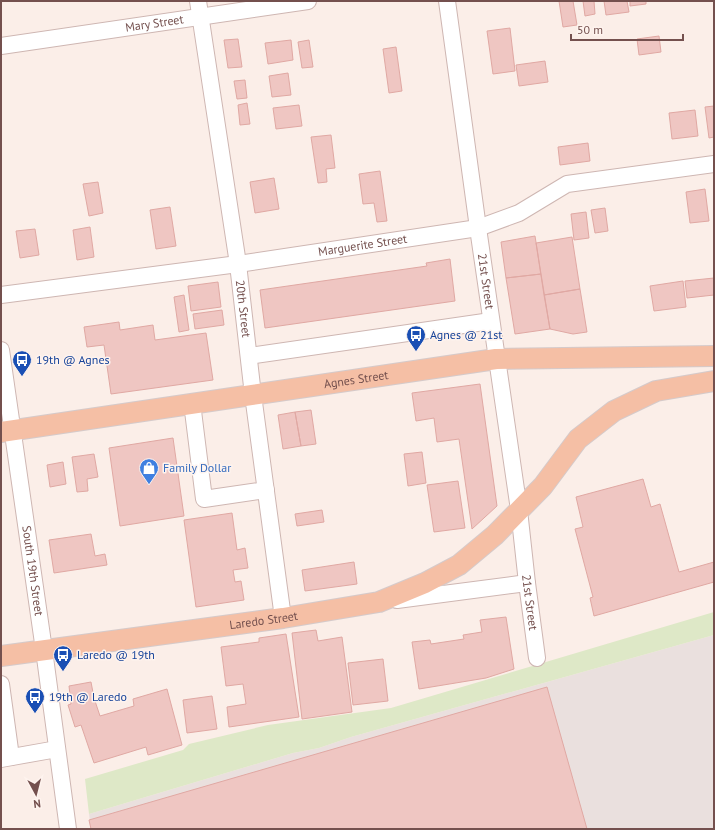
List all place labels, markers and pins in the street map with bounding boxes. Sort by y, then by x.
bus stop icon: Agnes @ 21st [405,324,427,352]
place label: Agnes @ 21st [430,327,502,342]
bus stop icon: 19th @ Agnes [11,349,33,377]
place label: 19th @ Agnes [36,352,110,367]
shop icon: Family Dollar [138,457,160,485]
place label: Family Dollar [163,460,231,475]
bus stop icon: Laredo @ 19th [52,644,74,672]
place label: Laredo @ 19th [77,647,155,662]
bus stop icon: 19th @ Laredo [24,686,46,714]
place label: 19th @ Laredo [49,689,127,704]

